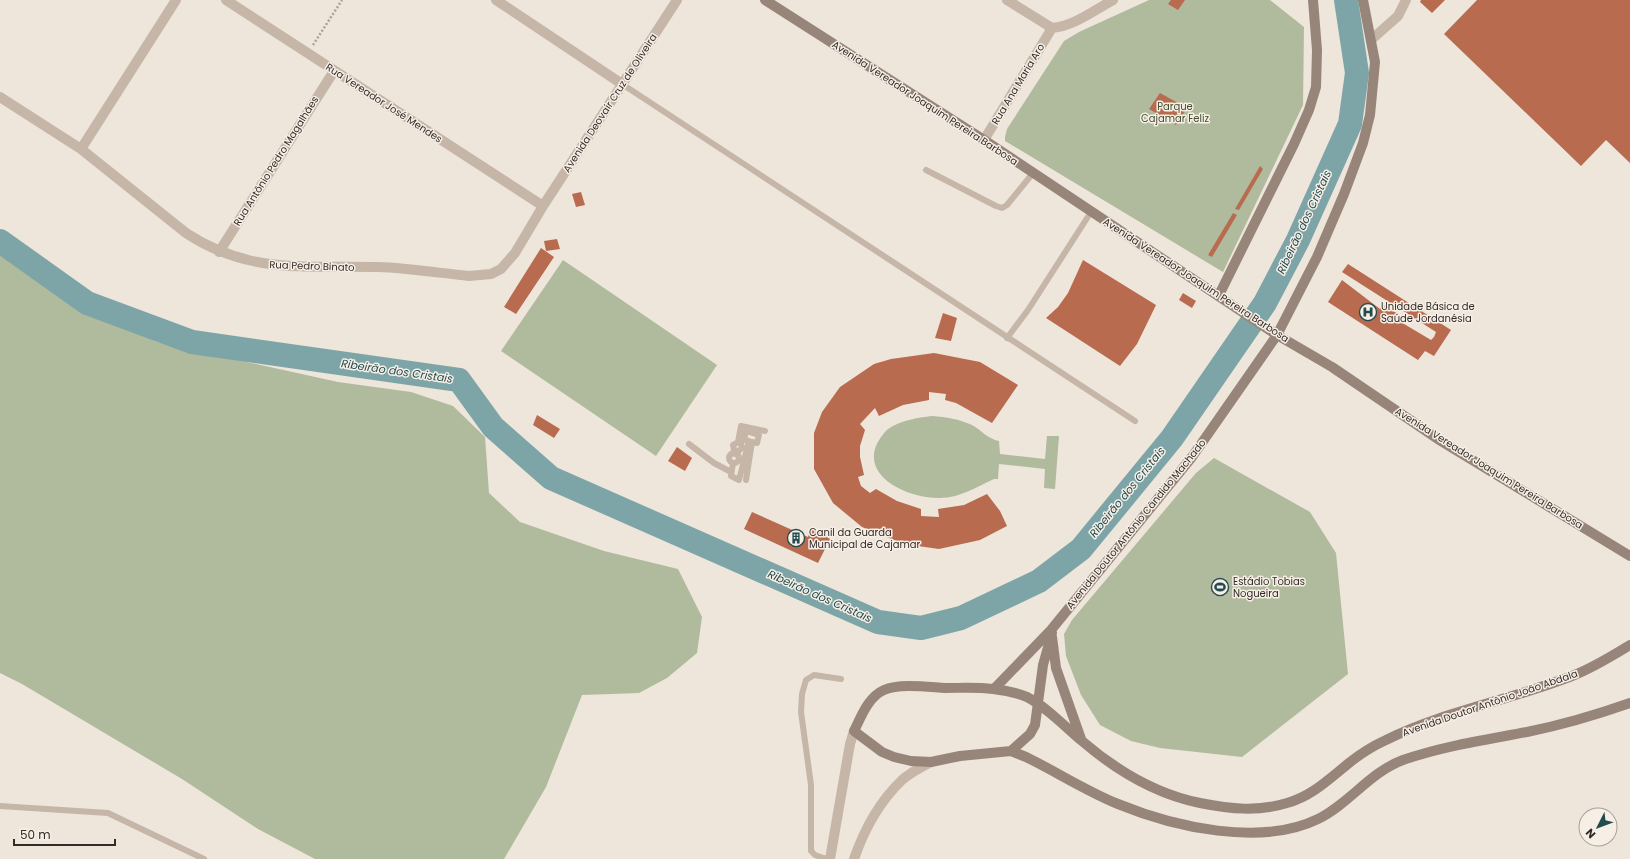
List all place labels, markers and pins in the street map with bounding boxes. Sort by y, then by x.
place label: Unidade Básica de Saúde Jordanésia [1381,299,1475,326]
hospital icon: Unidade Básica de Saúde Jordanésia [1358,302,1378,322]
place label: Canil da Guarda Municipal de Cajamar [809,525,920,552]
building icon: Canil da Guarda Municipal de Cajamar [786,528,806,548]
place label: Estádio Tobias Nogueira [1233,574,1305,601]
sports icon: Estádio Tobias Nogueira [1210,577,1230,597]

